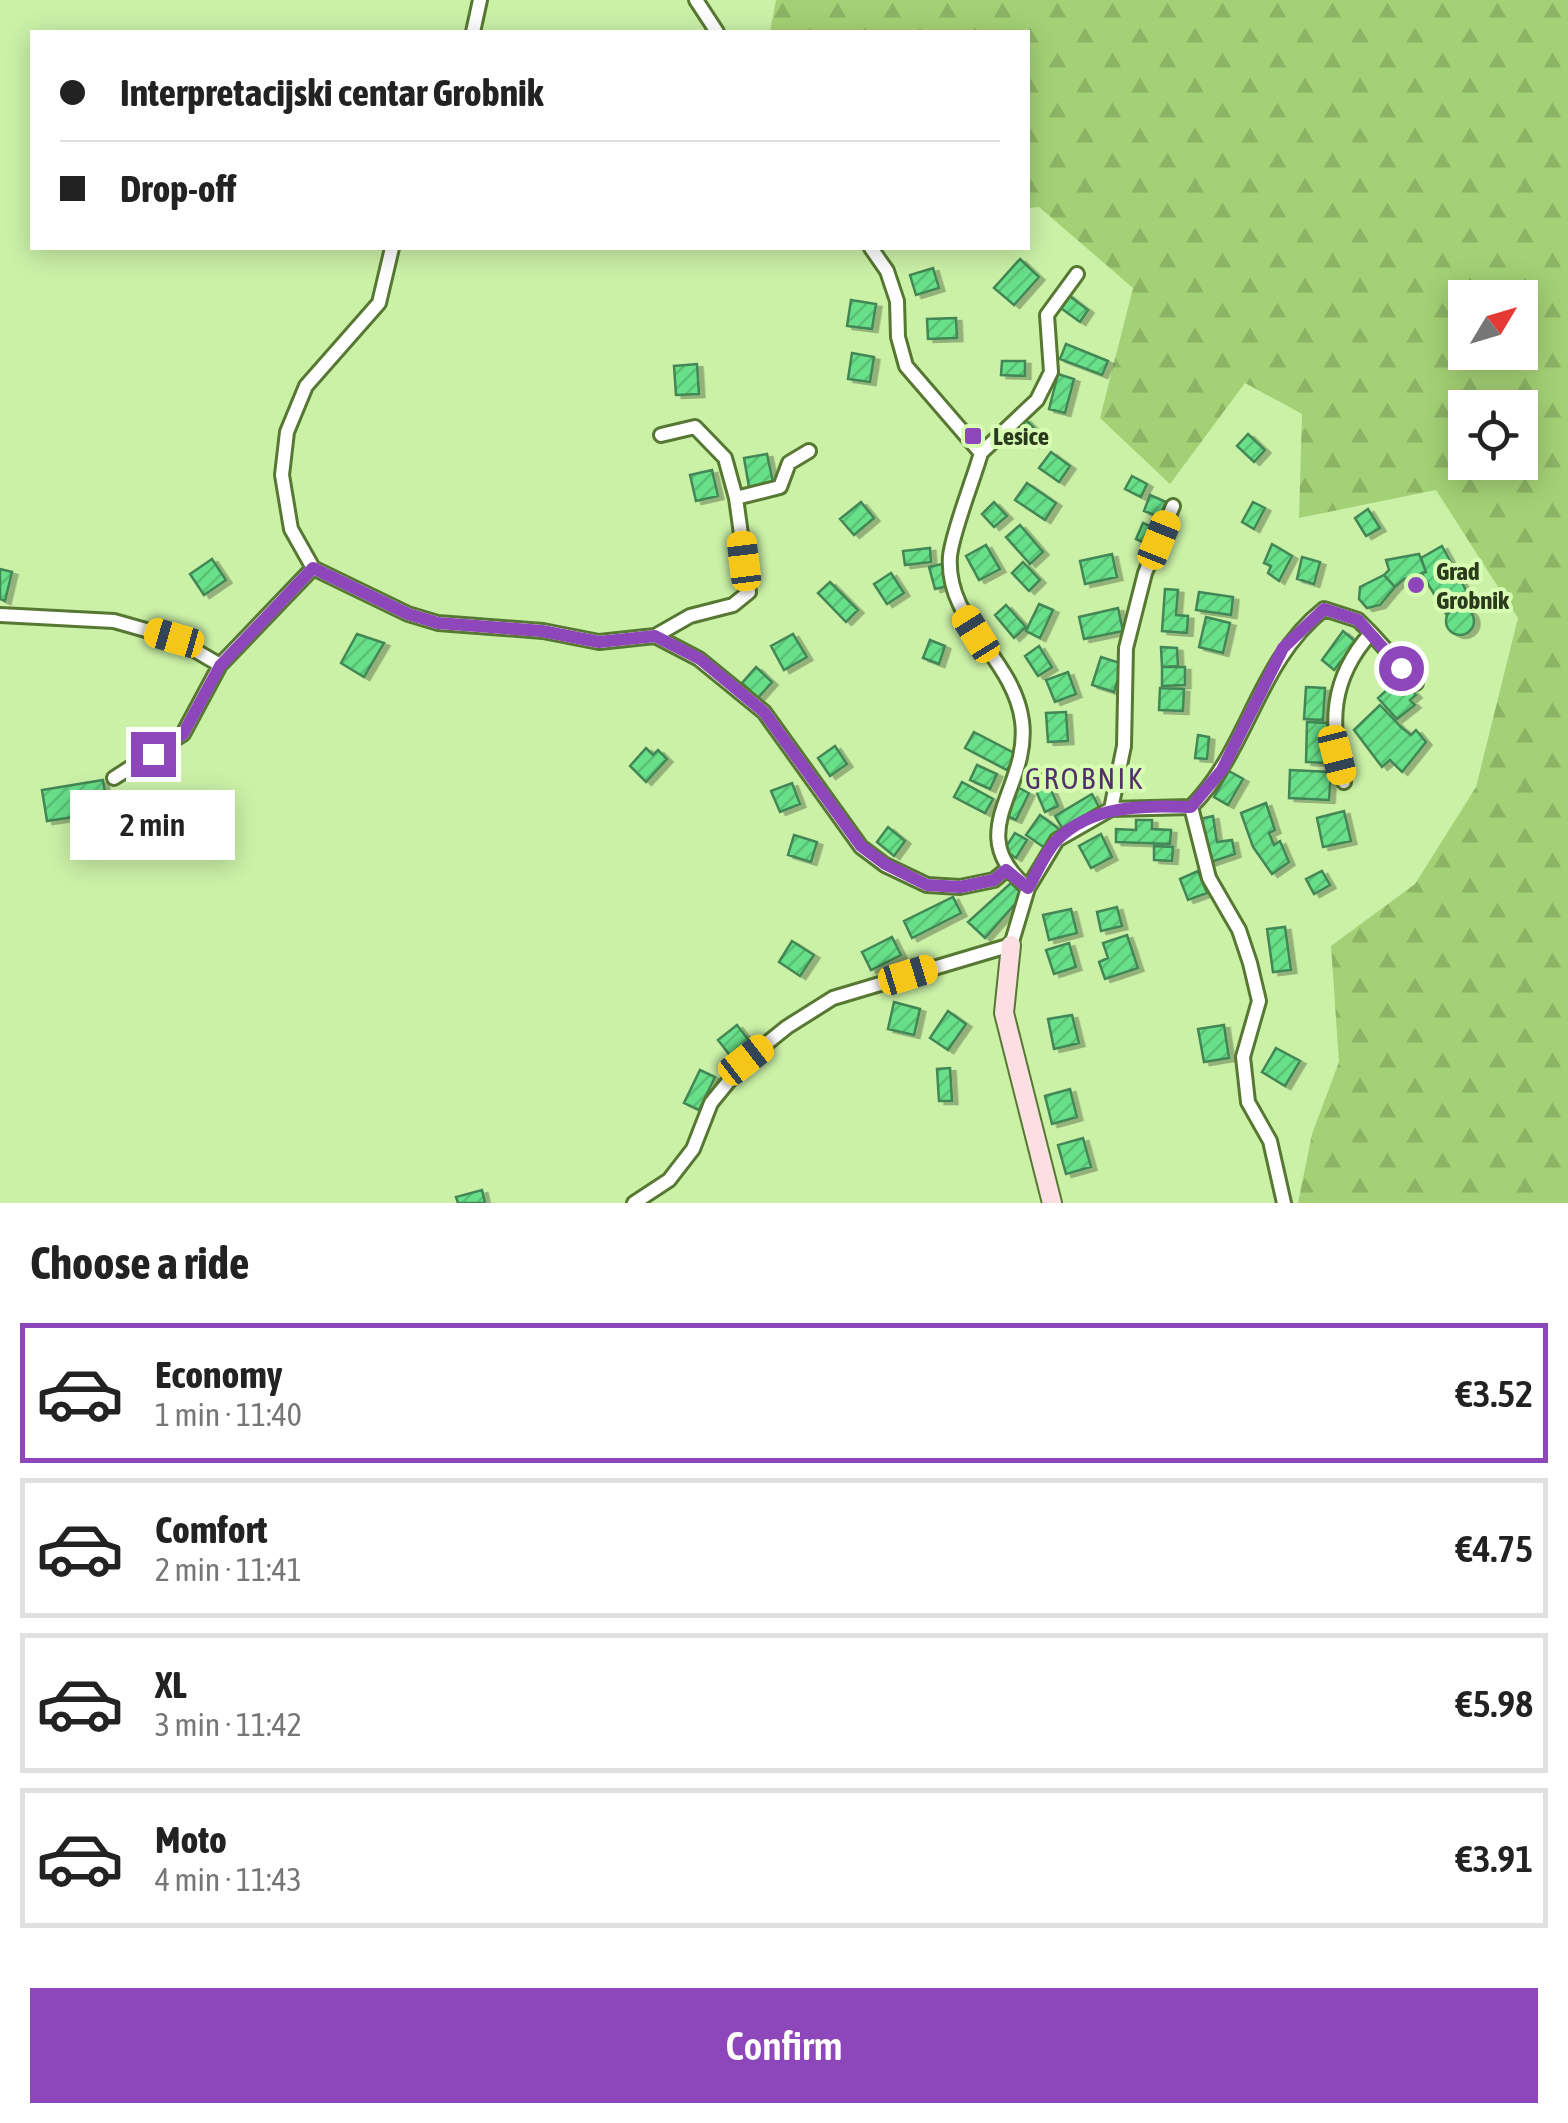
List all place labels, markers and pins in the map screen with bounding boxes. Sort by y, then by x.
place label: Lesice [993,422,1049,450]
marker: Lesice [962,425,984,447]
place label: Grad Grobnik [1436,557,1510,614]
marker: Grad Grobnik [1405,574,1427,596]

